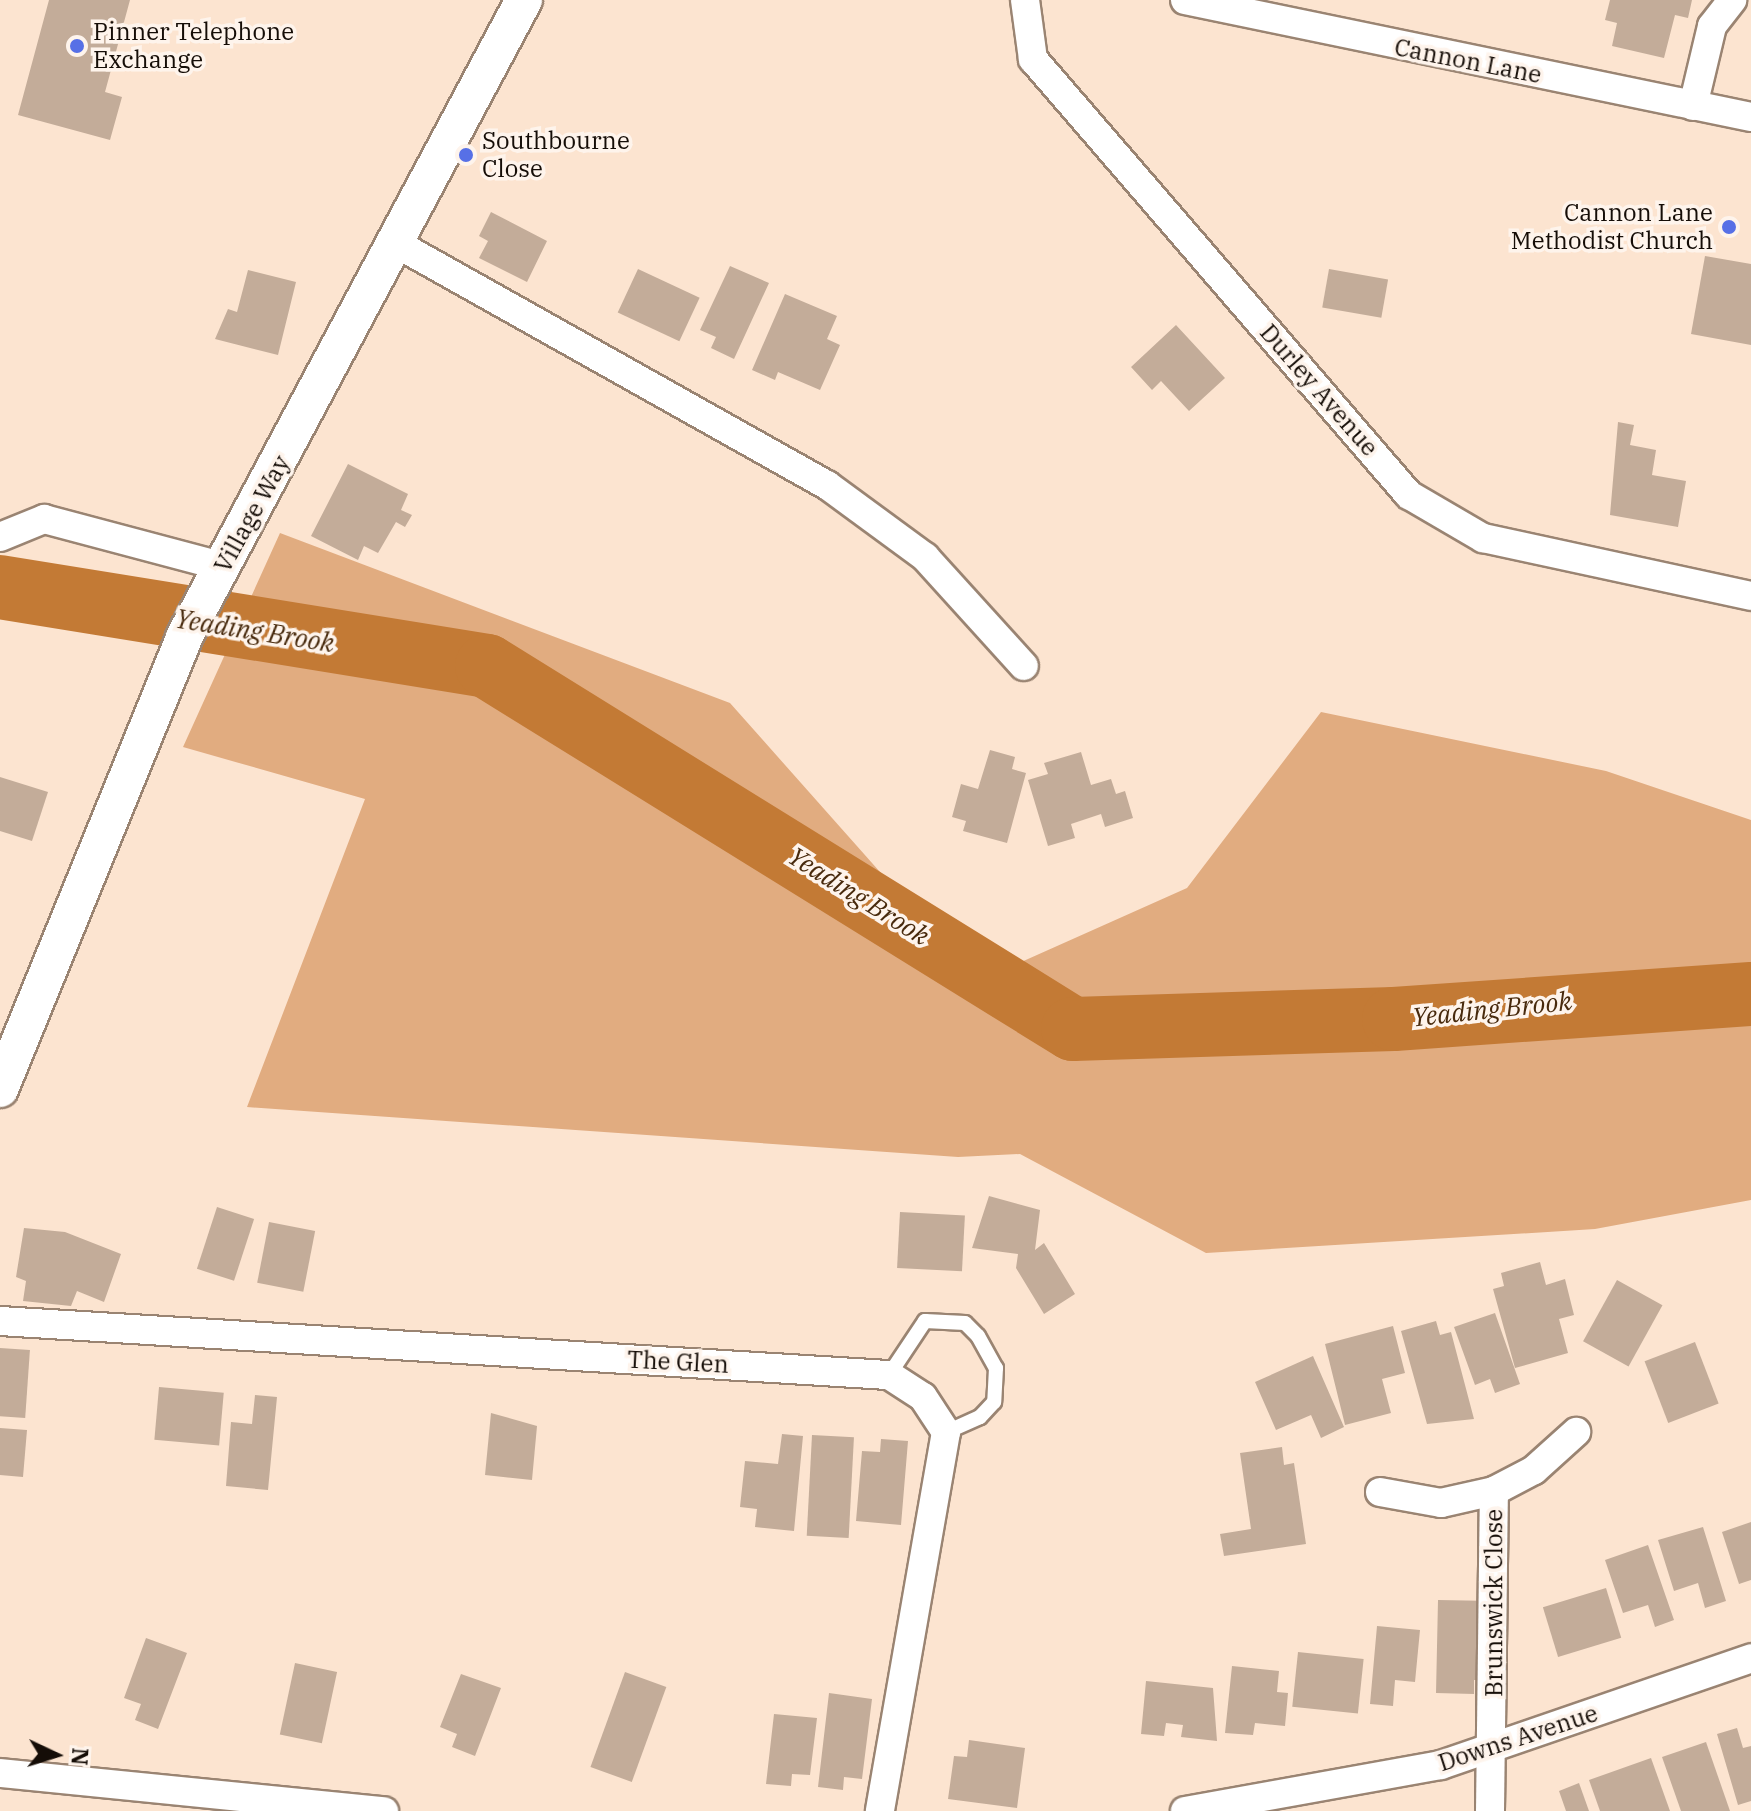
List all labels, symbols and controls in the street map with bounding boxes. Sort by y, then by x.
place label: Pinner Telephone Exchange [93,18,294,74]
street label: Cannon Lane [1392,33,1544,89]
marker: Pinner Telephone Exchange [68,37,86,55]
place label: Southbourne Close [482,127,630,183]
marker: Southbourne Close [457,146,475,164]
place label: Cannon Lane Methodist Church [1511,199,1713,255]
marker: Cannon Lane Methodist Church [1720,218,1738,236]
street label: Durley Avenue [1254,318,1384,462]
street label: Village Way [208,451,296,577]
water label: Yeading Brook [173,603,337,659]
water label: Yeading Brook [783,840,935,952]
water label: Yeading Brook [1411,985,1573,1033]
street label: The Glen [626,1345,730,1379]
street label: Brunswick Close [1480,1509,1508,1697]
street label: Downs Avenue [1435,1699,1601,1777]
north arrow [16,1715,96,1795]
text: N [65,1747,96,1766]

